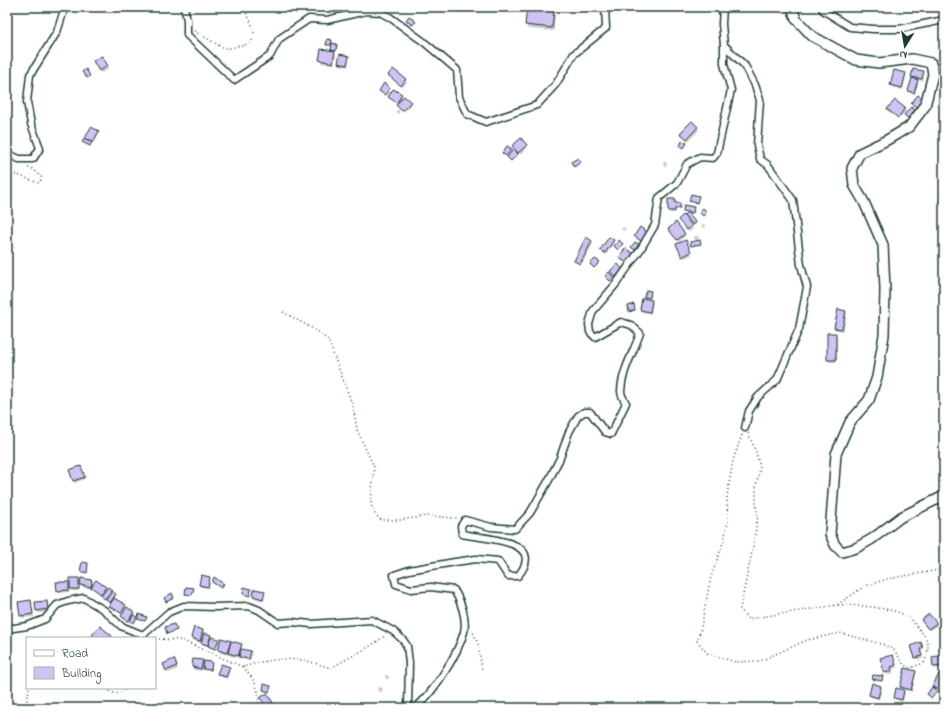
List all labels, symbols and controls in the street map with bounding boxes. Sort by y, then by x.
north arrow [885,26,925,66]
text: N [898,46,908,63]
legend [26,637,156,689]
text: Road [62,645,88,663]
text: Building [61,665,101,684]

